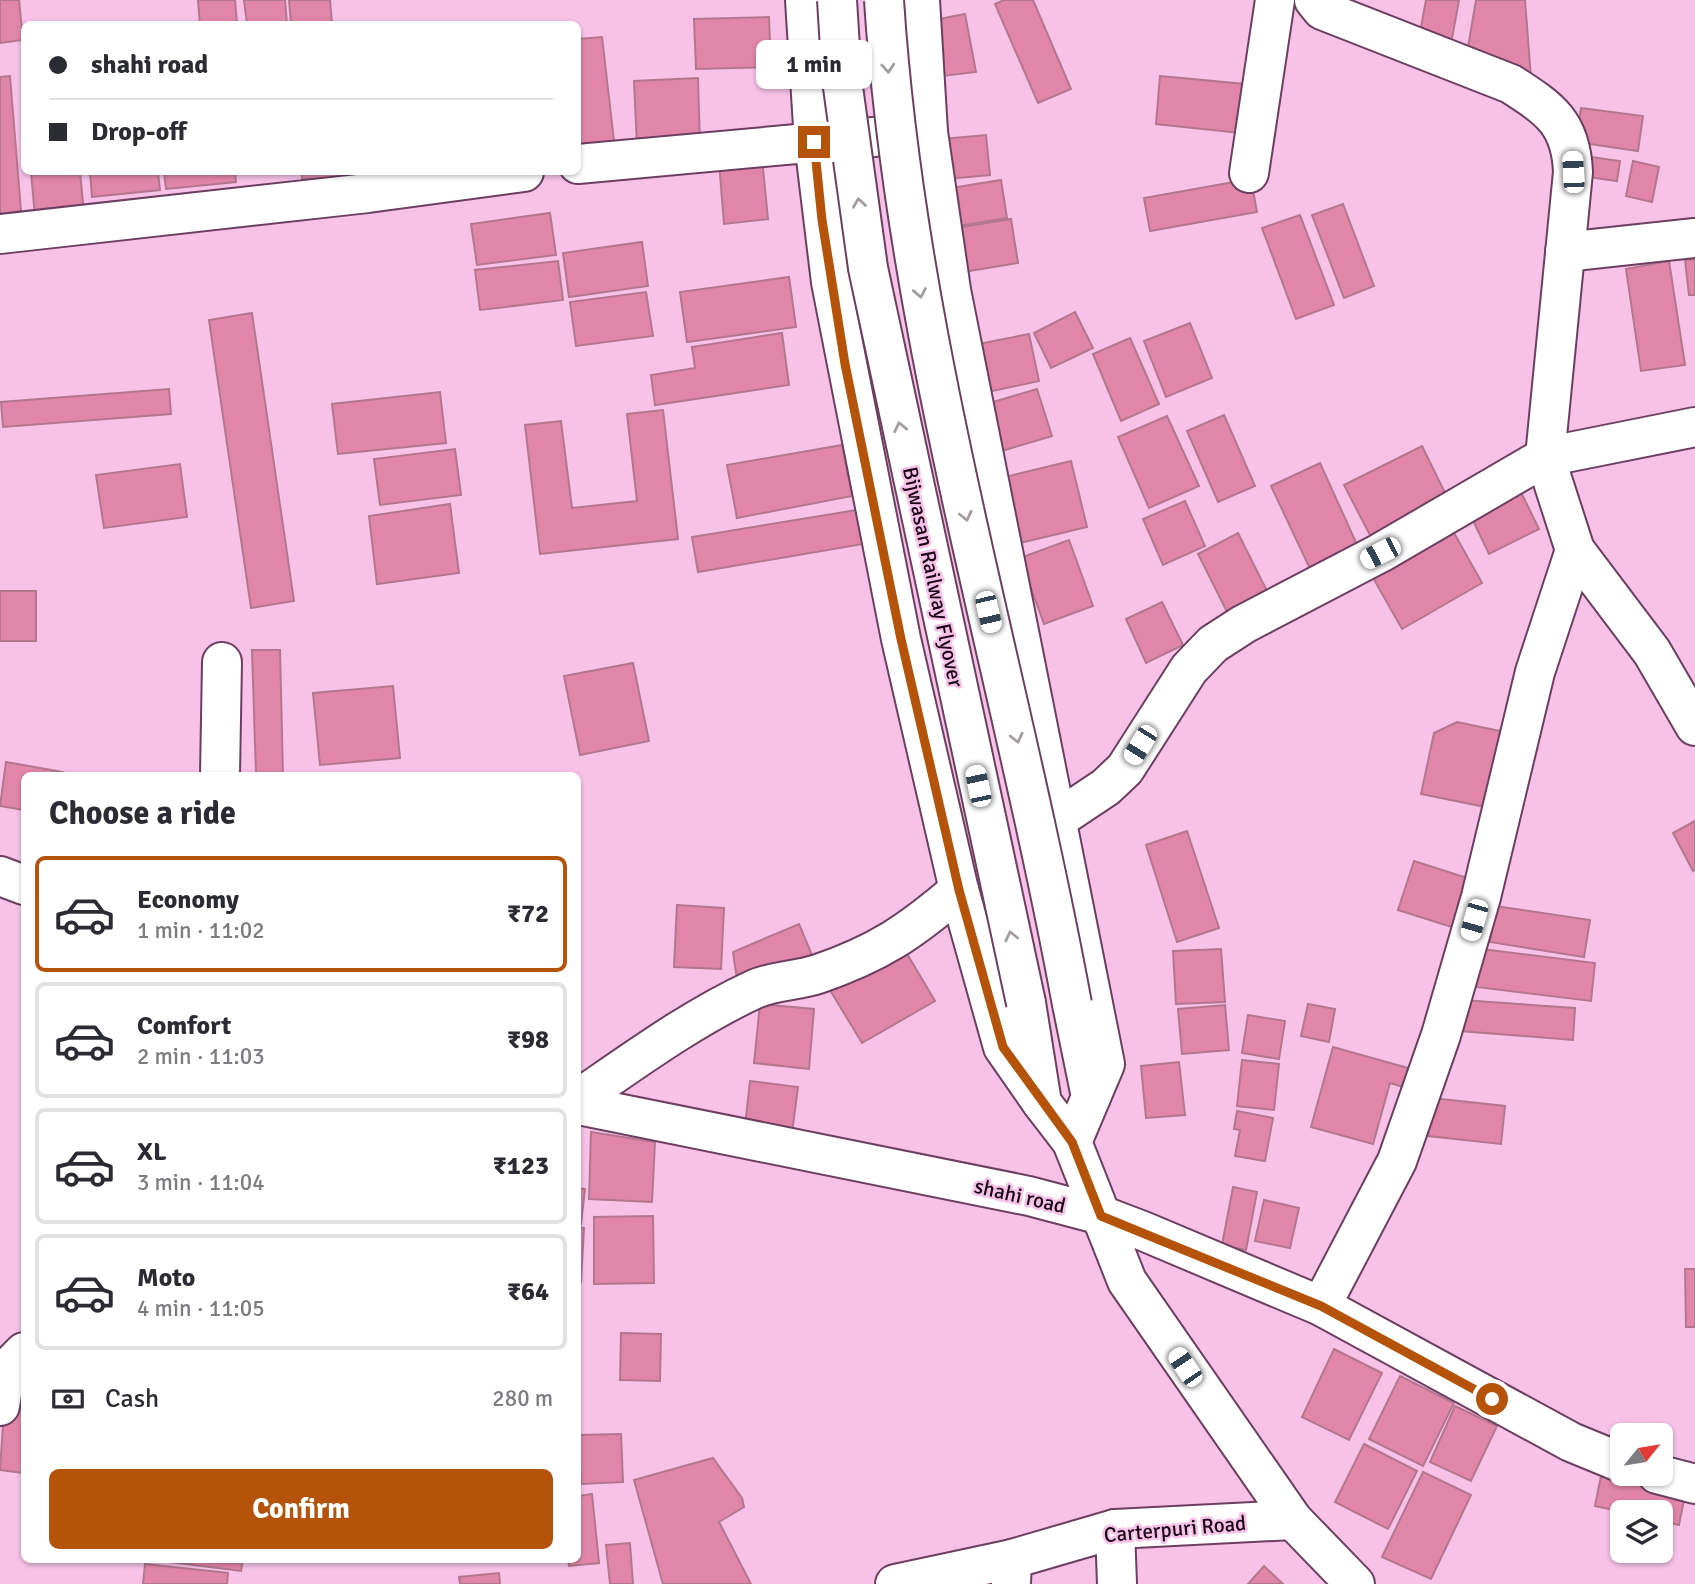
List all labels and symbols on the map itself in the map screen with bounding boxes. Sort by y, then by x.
callout: 1 min [756,40,872,90]
one-way arrow [880,63,895,74]
route end [798,126,830,158]
car [1562,150,1585,194]
one-way arrow [852,197,867,209]
one-way arrow [911,287,926,299]
one-way arrow [894,421,908,433]
street label: Bijwasan Railway Flyover [897,464,969,690]
one-way arrow [958,510,972,522]
car [1357,534,1404,572]
car [974,589,1003,635]
car [1120,722,1161,768]
one-way arrow [1008,732,1023,744]
car [964,763,993,809]
car [1459,897,1490,943]
one-way arrow [1005,930,1019,942]
street label: shahi road [972,1173,1068,1219]
car [1165,1344,1206,1390]
route start [1476,1383,1508,1415]
north arrow [1610,1423,1673,1486]
street label: Carterpuri Road [1103,1510,1247,1548]

